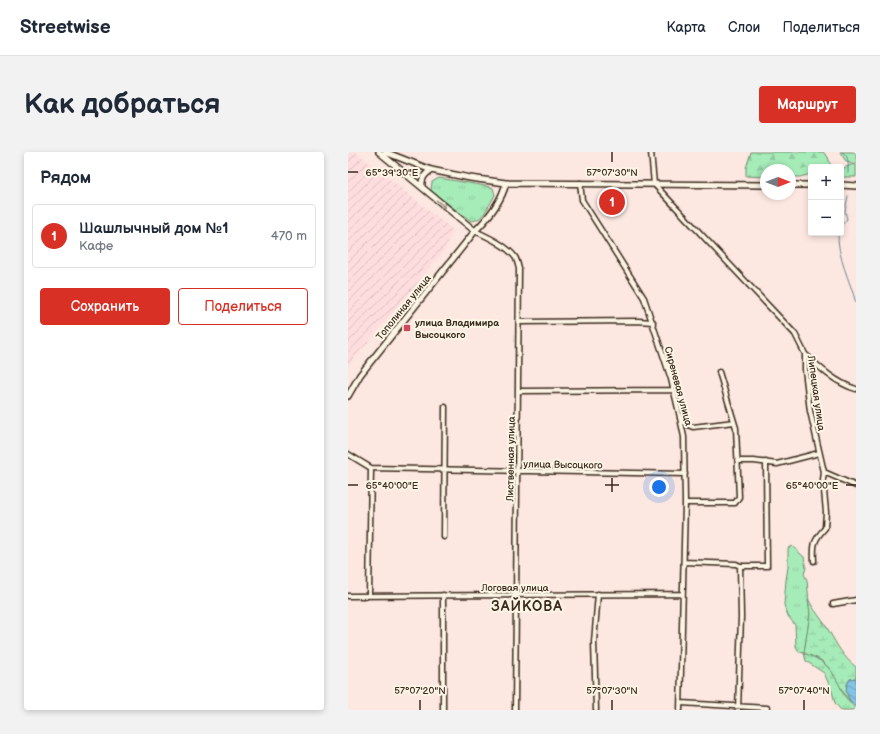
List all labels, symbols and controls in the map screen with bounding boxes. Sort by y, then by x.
text: Streetwise [20,16,111,39]
text: Карта [666,19,706,36]
text: Слои [728,19,760,36]
text: Поделиться [782,19,860,36]
button: Маршрут [759,86,856,123]
text: Как добраться [24,88,221,121]
north arrow [760,164,796,200]
map controls [808,164,844,236]
button: + [808,164,844,200]
text: 65°39'30"E [366,167,419,179]
text: 57°07'30"N [586,167,638,179]
text: Рядом [40,168,91,188]
pin: 1 [599,187,625,217]
one-way arrow [436,199,447,208]
button: − [808,200,844,236]
text: Шашлычный дом №1 [79,219,229,238]
text: 1 [51,228,57,244]
text: 470 m [271,228,307,244]
text: Кафе [79,238,113,254]
street label: Тополиная улица [374,272,434,343]
button: Сохранить [40,288,170,325]
button: Поделиться [178,288,308,325]
place label: улица Владимира Высоцкого [415,317,499,341]
marker: улица Владимира Высоцкого [402,323,412,333]
street label: Сиреневая улица [662,345,694,427]
street label: Липецкая улица [805,354,827,432]
street label: Лиственная улица [504,416,518,503]
street label: улица Высоцкого [523,458,603,472]
your location [649,477,669,497]
text: 65°40'00"E [366,480,419,492]
text: 65°40'00"E [786,480,839,492]
street label: Логовая улица [480,582,549,594]
district label: ЗАЙКОВА [491,596,563,615]
text: 57°07'20"N [394,685,446,697]
text: 57°07'30"N [586,685,638,697]
text: 57°07'40"N [778,685,830,697]

